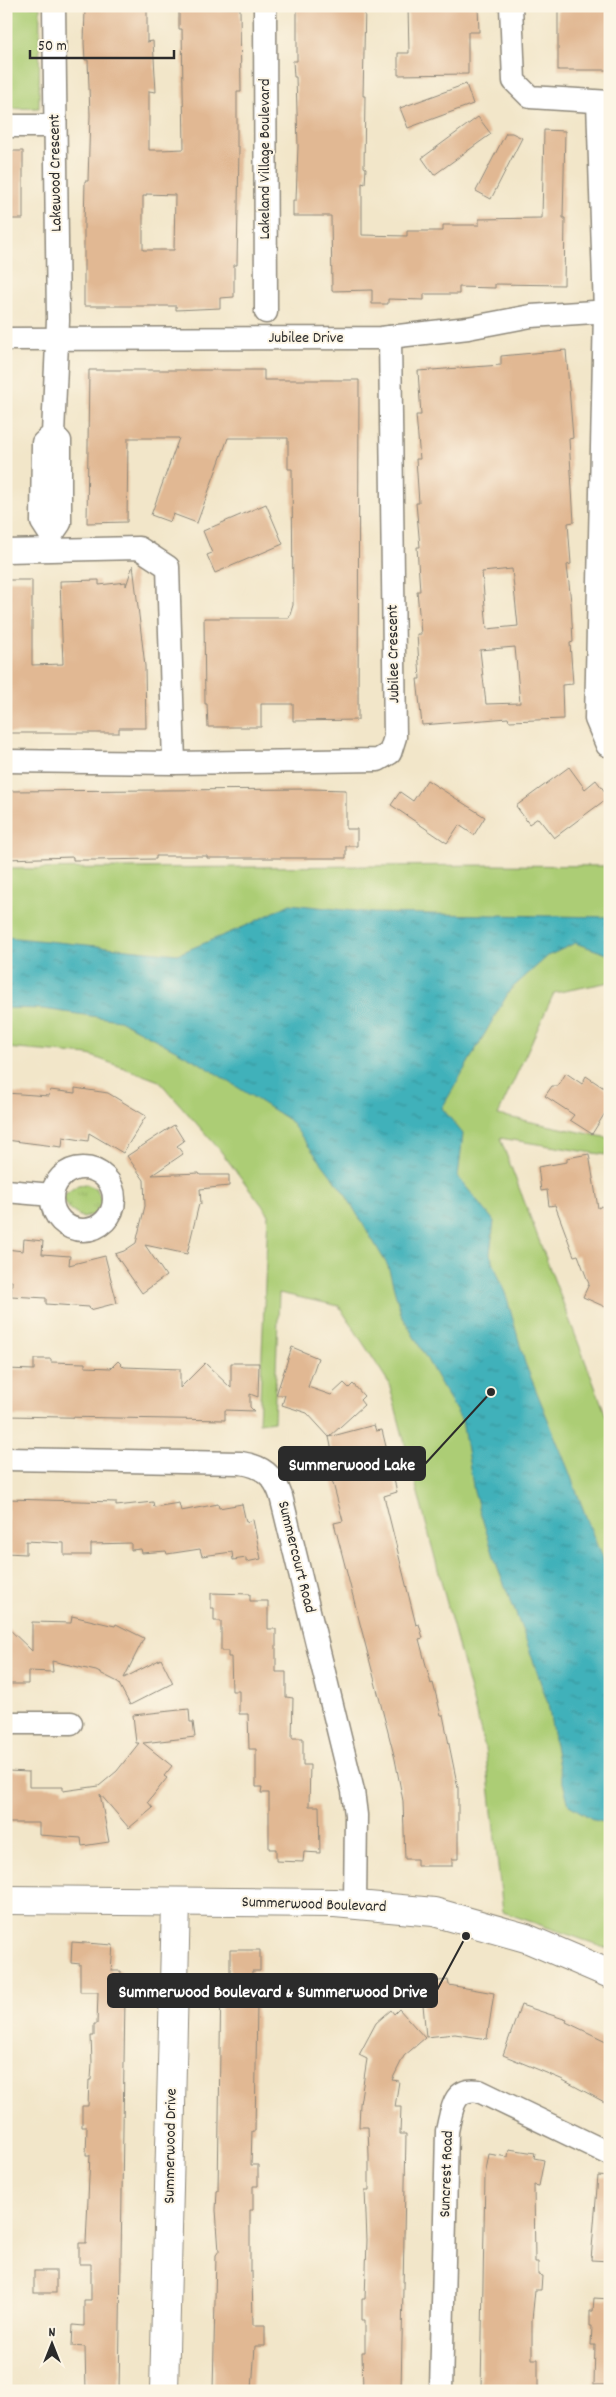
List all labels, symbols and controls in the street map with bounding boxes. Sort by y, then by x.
scale bar [30,28,174,60]
text: 50 m [38,36,67,58]
street label: Lakeland Village Boulevard [254,78,277,240]
street label: Lakewood Crescent [43,114,69,232]
street label: Jubilee Drive [269,327,343,350]
street label: Jubilee Crescent [382,604,406,703]
callout: Summerwood Lake [279,1447,425,1480]
text: Summerwood Lake [289,1454,415,1479]
street label: Summercourt Road [271,1499,321,1615]
street label: Summerwood Boulevard [241,1891,387,1919]
callout: Summerwood Boulevard & Summerwood Drive [108,1974,437,2007]
text: Summerwood Boulevard & Summerwood Drive [119,1981,427,2006]
street label: Summerwood Drive [158,2088,184,2204]
street label: Suncrest Road [434,2130,460,2218]
north arrow [28,2320,78,2370]
text: N [49,2323,56,2343]

